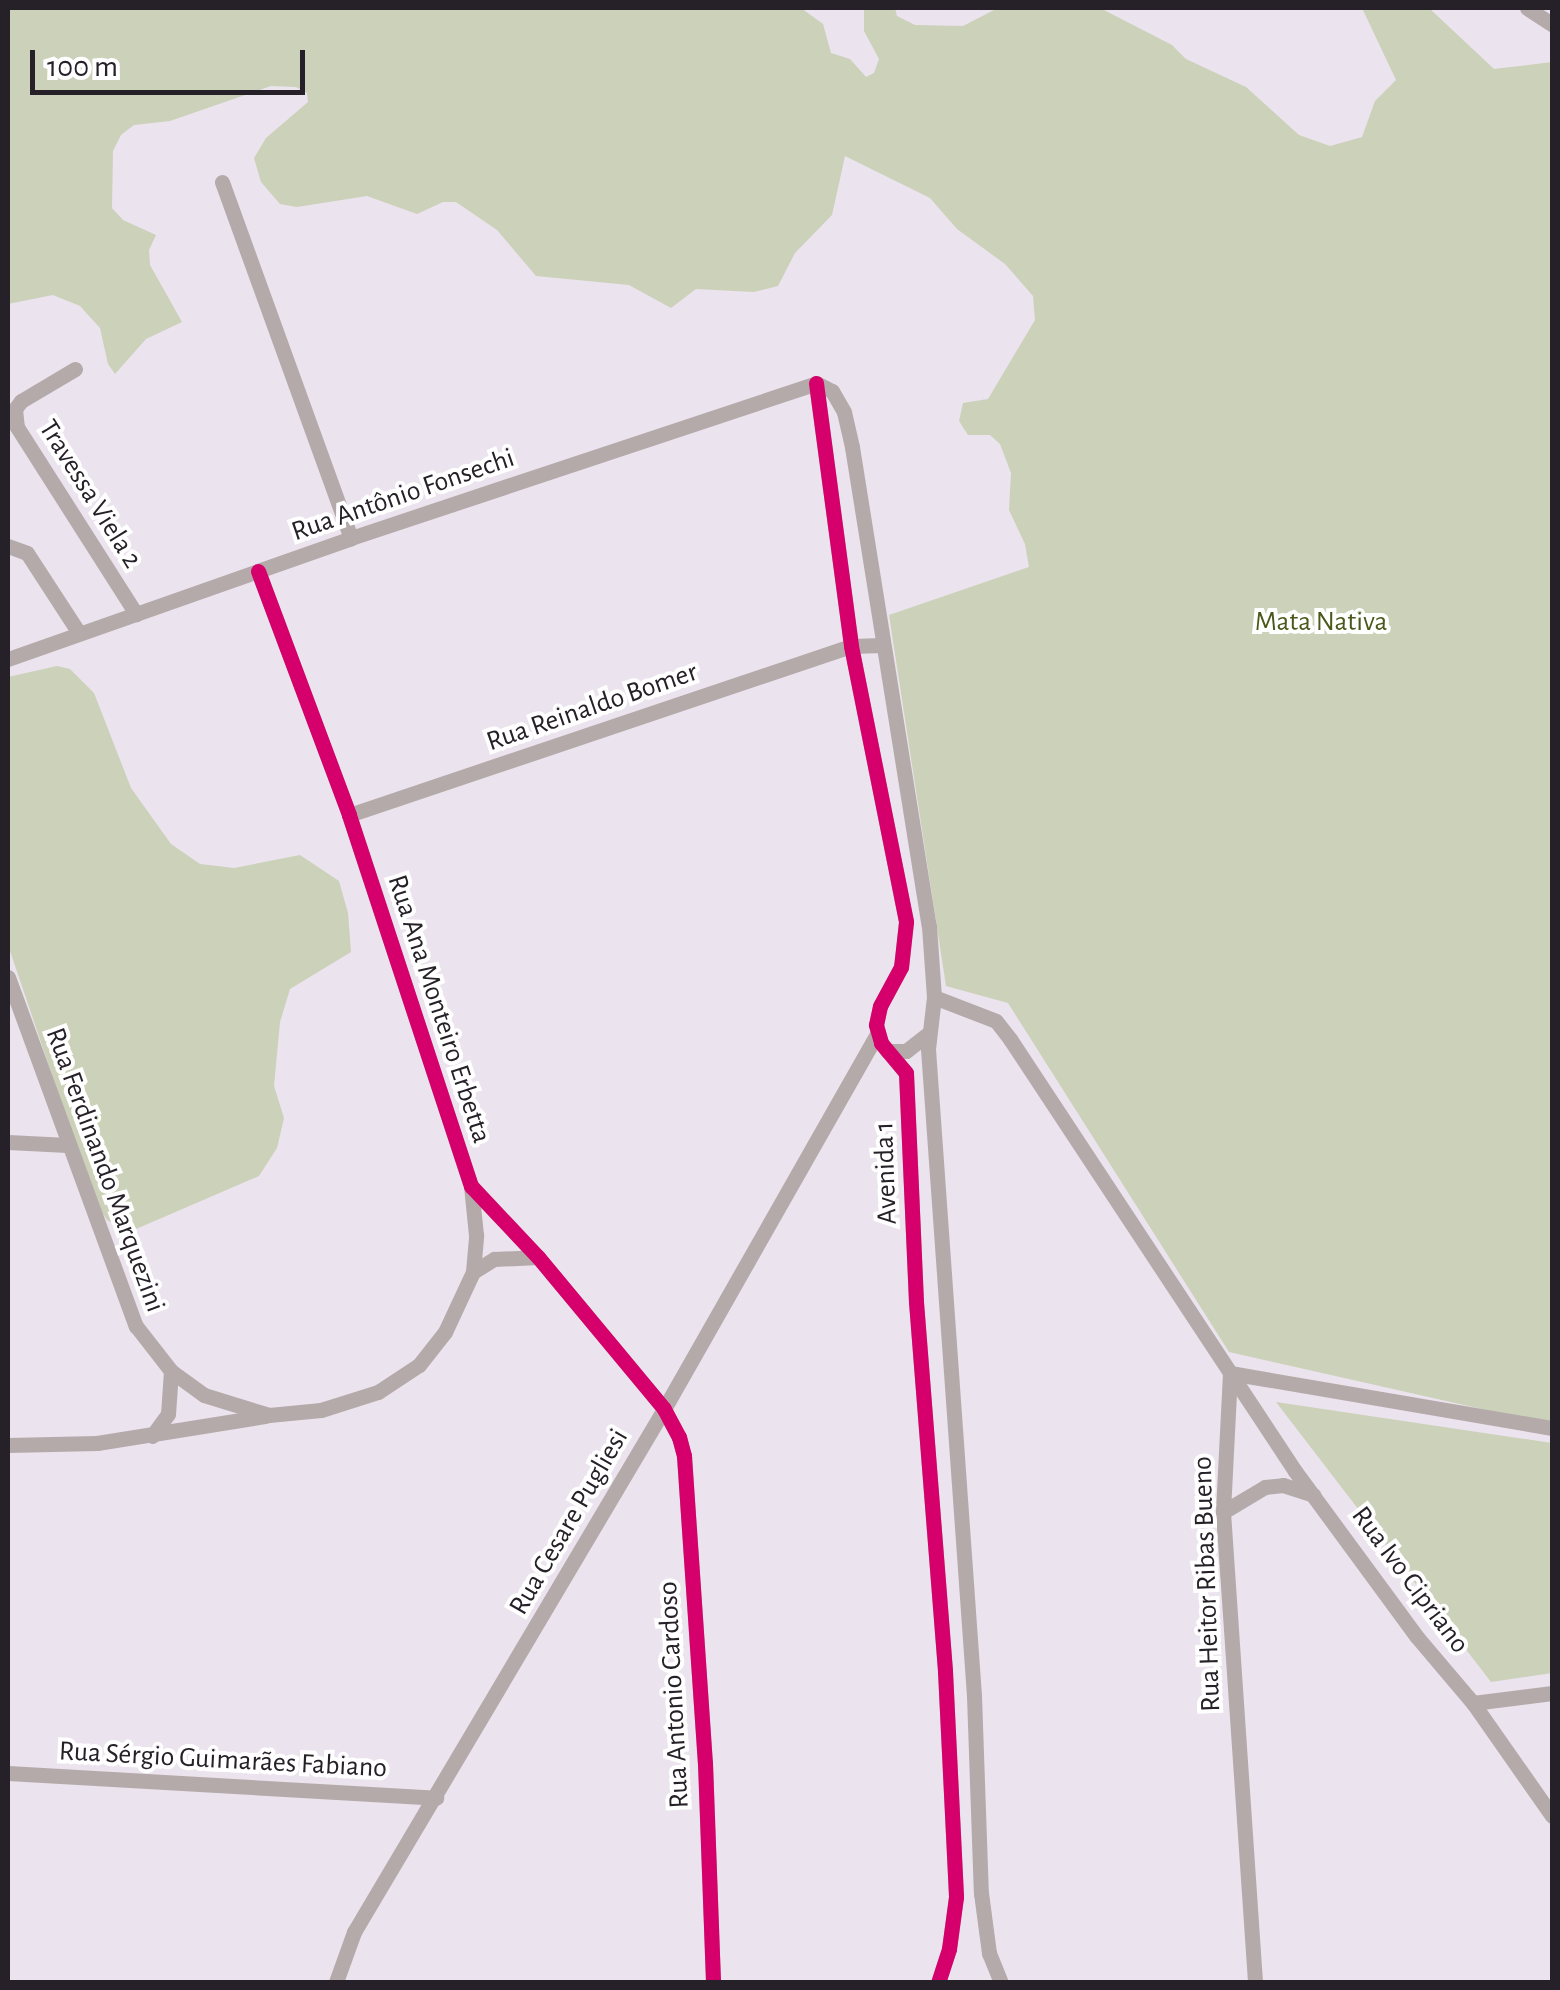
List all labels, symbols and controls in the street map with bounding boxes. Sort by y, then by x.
scale bar [35,30,310,92]
text: 100 m [47,52,118,82]
street label: Travessa Viela 2 [31,414,149,574]
street label: Rua Antônio Fonsechi [287,441,519,549]
park label: Mata Nativa [1255,605,1387,639]
street label: Rua Reinaldo Bomer [482,655,702,759]
street label: Rua Ana Monteiro Erbetta [380,871,498,1147]
street label: Rua Ferdinando Marquezini [38,1023,172,1317]
street label: Avenida 1 [867,1121,905,1225]
street label: Rua Cesare Pugliesi [502,1423,636,1621]
street label: Rua Heitor Ribas Bueno [1186,1456,1228,1712]
street label: Rua Ivo Cipriano [1344,1500,1476,1660]
street label: Rua Antonio Cardoso [651,1581,697,1809]
street label: Rua Sérgio Guimarães Fabiano [58,1735,388,1785]

